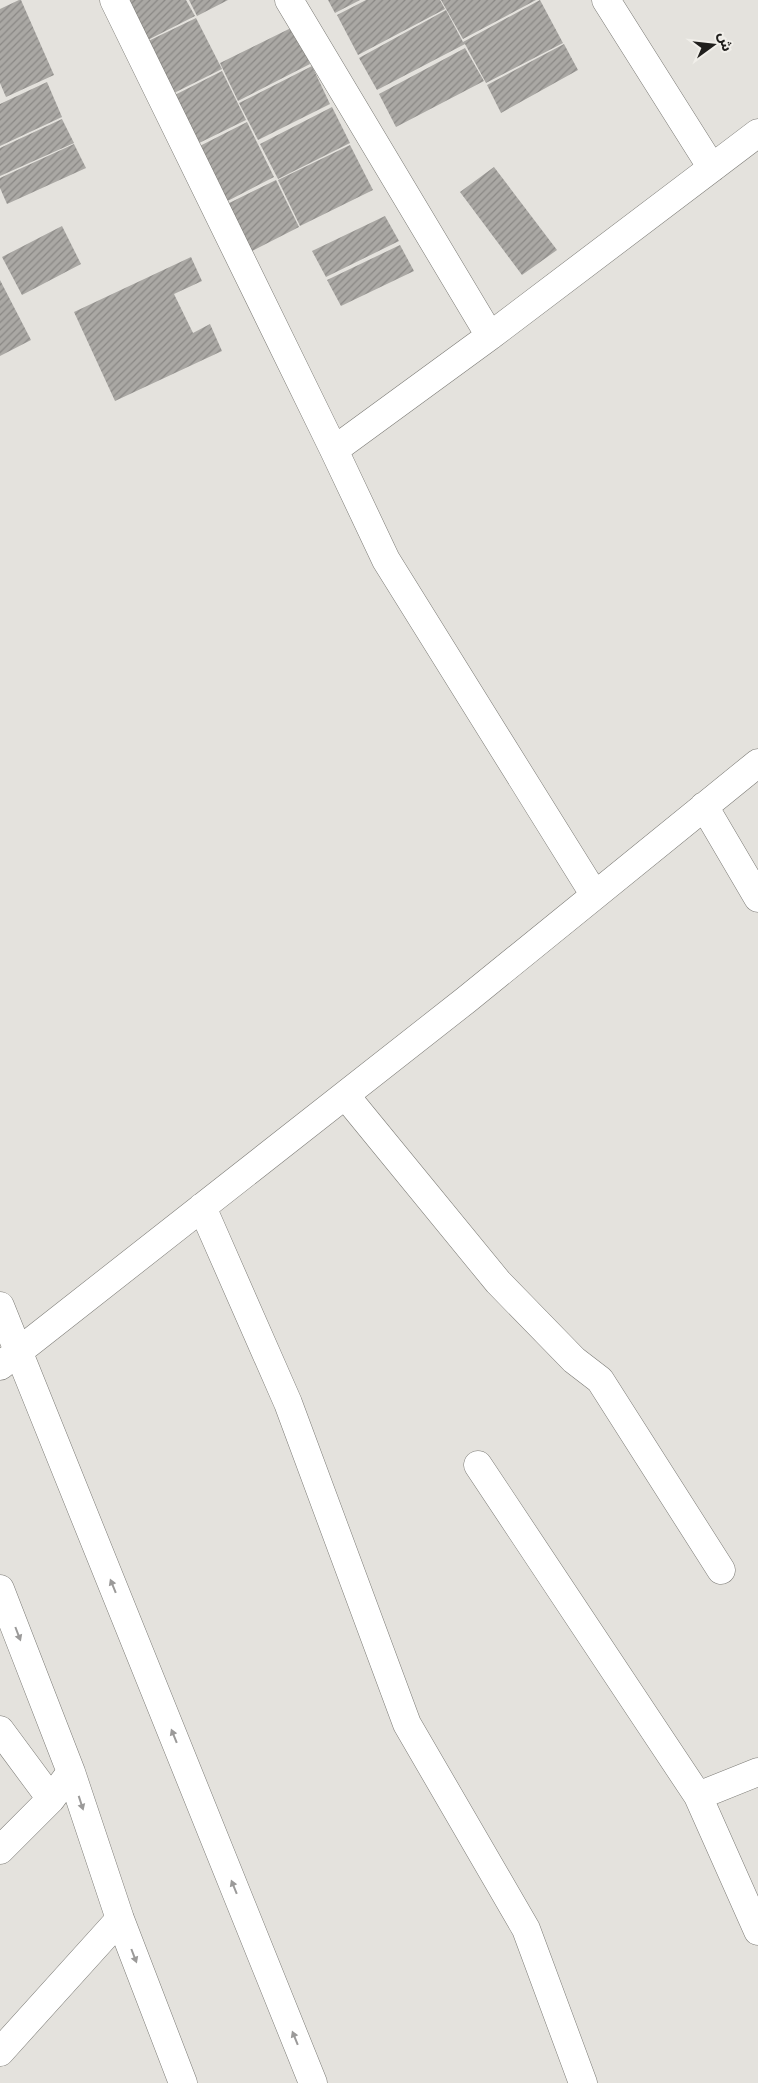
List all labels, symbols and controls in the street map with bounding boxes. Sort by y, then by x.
north arrow [688,20,738,70]
text: ش [714,30,737,53]
one-way arrow [109,1578,116,1593]
one-way arrow [14,1627,22,1641]
one-way arrow [169,1729,177,1743]
one-way arrow [78,1795,85,1810]
one-way arrow [230,1880,238,1894]
one-way arrow [130,1949,138,1964]
one-way arrow [291,2030,299,2045]

